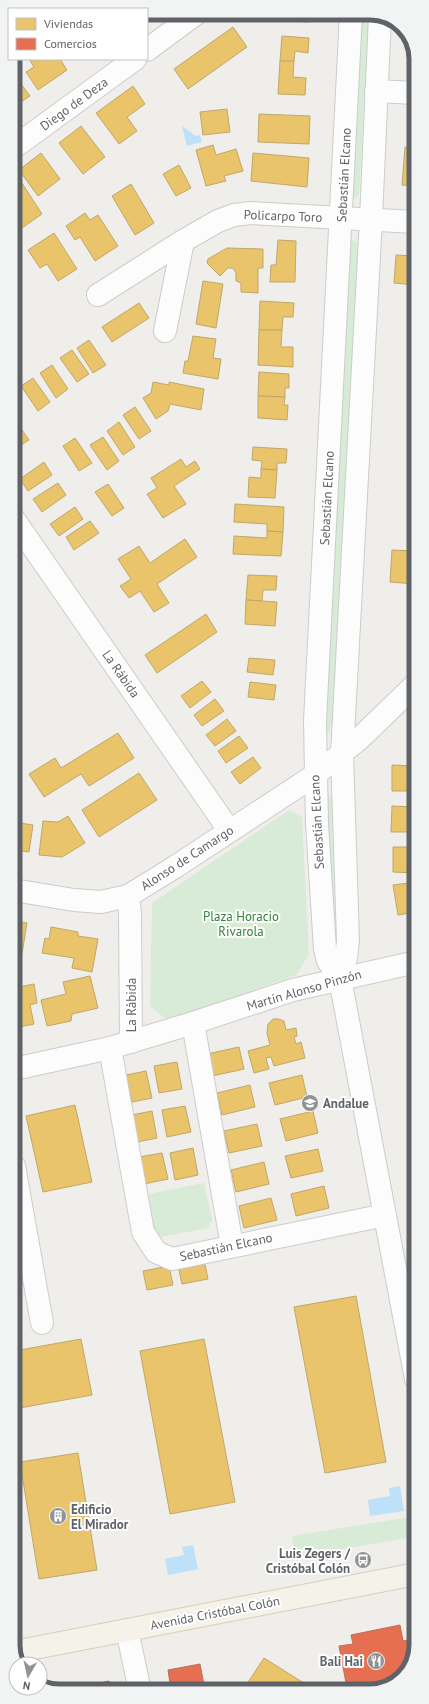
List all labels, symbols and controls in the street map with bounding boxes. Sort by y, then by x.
legend [8,8,148,60]
text: Viviendas [43,16,93,31]
text: Comercios [44,36,97,51]
street label: Diego de Deza [37,74,111,134]
street label: Sebastián Elcano [333,127,355,223]
street label: Policarpo Toro [243,206,323,226]
street label: Sebastián Elcano [316,450,338,546]
street label: La Rábida [98,647,144,701]
street label: Sebastián Elcano [306,774,328,870]
street label: Alonso de Camargo [137,822,237,894]
park label: Plaza Horacio Rivarola [203,908,279,940]
street label: Martín Alonso Pinzón [245,965,363,1015]
street label: La Rábida [123,978,140,1032]
school or university icon: Andalue [300,1093,320,1113]
place label: Andalue [323,1095,369,1112]
street label: Sebastián Elcano [178,1229,274,1265]
place label: Edificio El Mirador [71,1501,129,1533]
building icon: Edificio El Mirador [48,1506,68,1526]
place label: Luis Zegers / Cristóbal Colón [266,1545,351,1577]
bus stop icon: Luis Zegers / Cristóbal Colón [353,1550,373,1570]
street label: Avenida Cristóbal Colón [149,1592,281,1634]
restaurant icon: Bali Hai [366,1651,386,1671]
place label: Bali Hai [320,1653,363,1670]
north arrow [8,1656,48,1696]
text: N [22,1678,31,1693]

